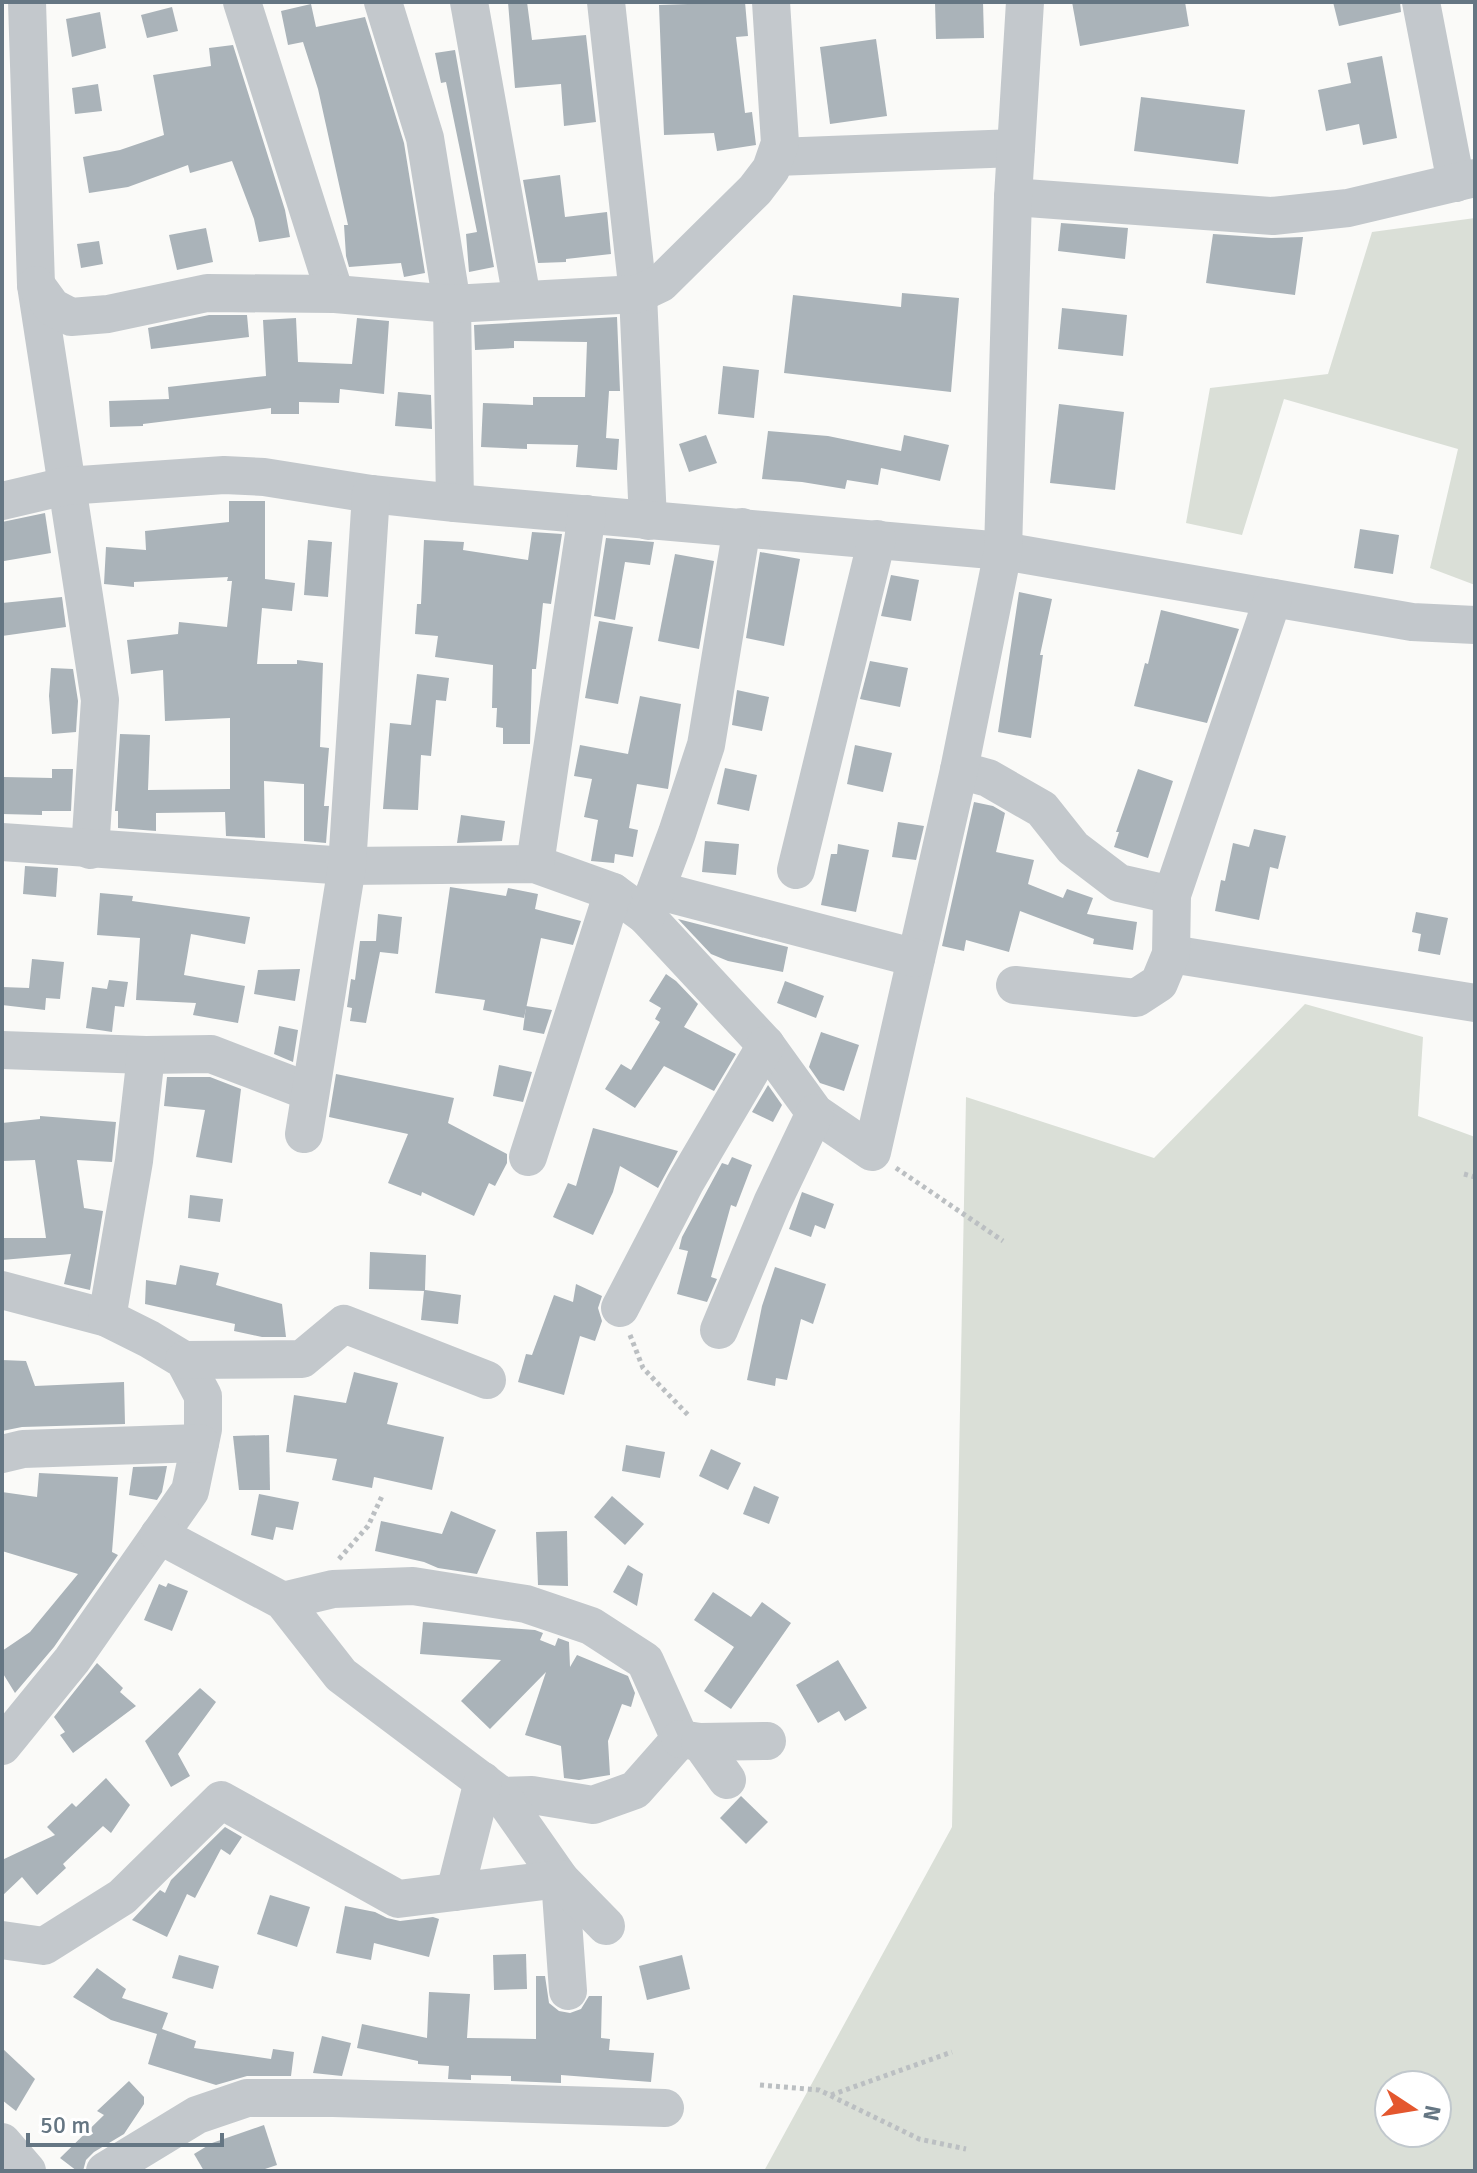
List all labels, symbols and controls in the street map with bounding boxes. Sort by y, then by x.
north arrow [1373,2069,1453,2149]
scale bar [28,2097,222,2147]
text: N [1417,2103,1447,2123]
text: 50 m [40,2110,90,2140]

